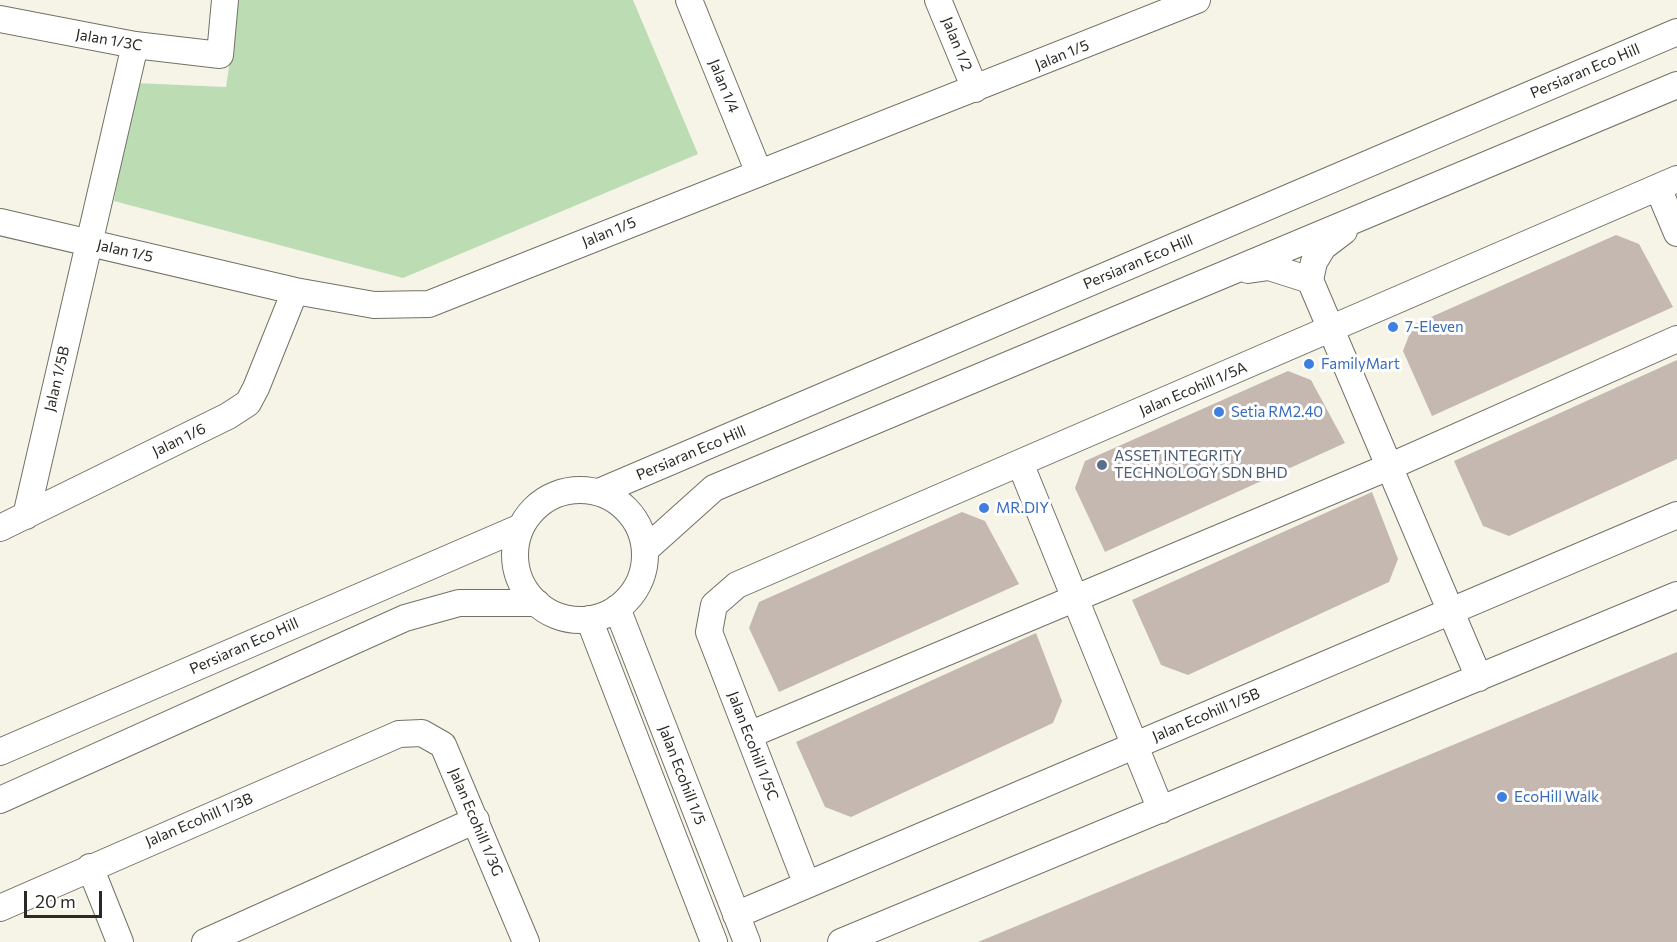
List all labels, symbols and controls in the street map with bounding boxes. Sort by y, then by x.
street label: Jalan 1/2 [938,14,976,74]
street label: Jalan 1/3C [74,25,144,55]
street label: Jalan 1/5 [1032,36,1092,74]
street label: Persiaran Eco Hill [1527,40,1643,102]
street label: Jalan 1/4 [705,57,743,115]
street label: Jalan 1/5 [579,213,639,251]
street label: Persiaran Eco Hill [1080,231,1196,293]
street label: Jalan 1/5 [95,236,155,266]
place label: 7-Eleven [1405,318,1464,336]
marker: 7-Eleven [1386,320,1400,334]
street label: Jalan 1/5B [41,344,73,414]
place label: FamilyMart [1321,355,1400,373]
marker: FamilyMart [1302,357,1316,371]
street label: Jalan Ecohill 1/5A [1136,358,1250,420]
place label: Setia RM2.40 [1231,403,1323,421]
marker: Setia RM2.40 [1212,405,1226,419]
street label: Jalan 1/6 [149,419,209,461]
street label: Persiaran Eco Hill [633,422,749,484]
place label: ASSET INTEGRITY TECHNOLOGY SDN BHD [1114,447,1287,482]
marker: ASSET INTEGRITY TECHNOLOGY SDN BHD [1095,458,1109,472]
place label: MR.DIY [996,499,1049,517]
marker: MR.DIY [977,501,991,515]
street label: Persiaran Eco Hill [187,614,301,678]
street label: Jalan Ecohill 1/5B [1150,684,1262,746]
street label: Jalan Ecohill 1/5C [724,689,782,803]
street label: Jalan Ecohill 1/5 [655,723,709,827]
street label: Jalan Ecohill 1/3G [445,765,507,879]
place label: EcoHill Walk [1514,788,1599,806]
street label: Jalan Ecohill 1/3B [143,789,255,851]
marker: EcoHill Walk [1495,790,1509,804]
scale bar [27,879,105,917]
text: 20 m [35,890,76,912]

